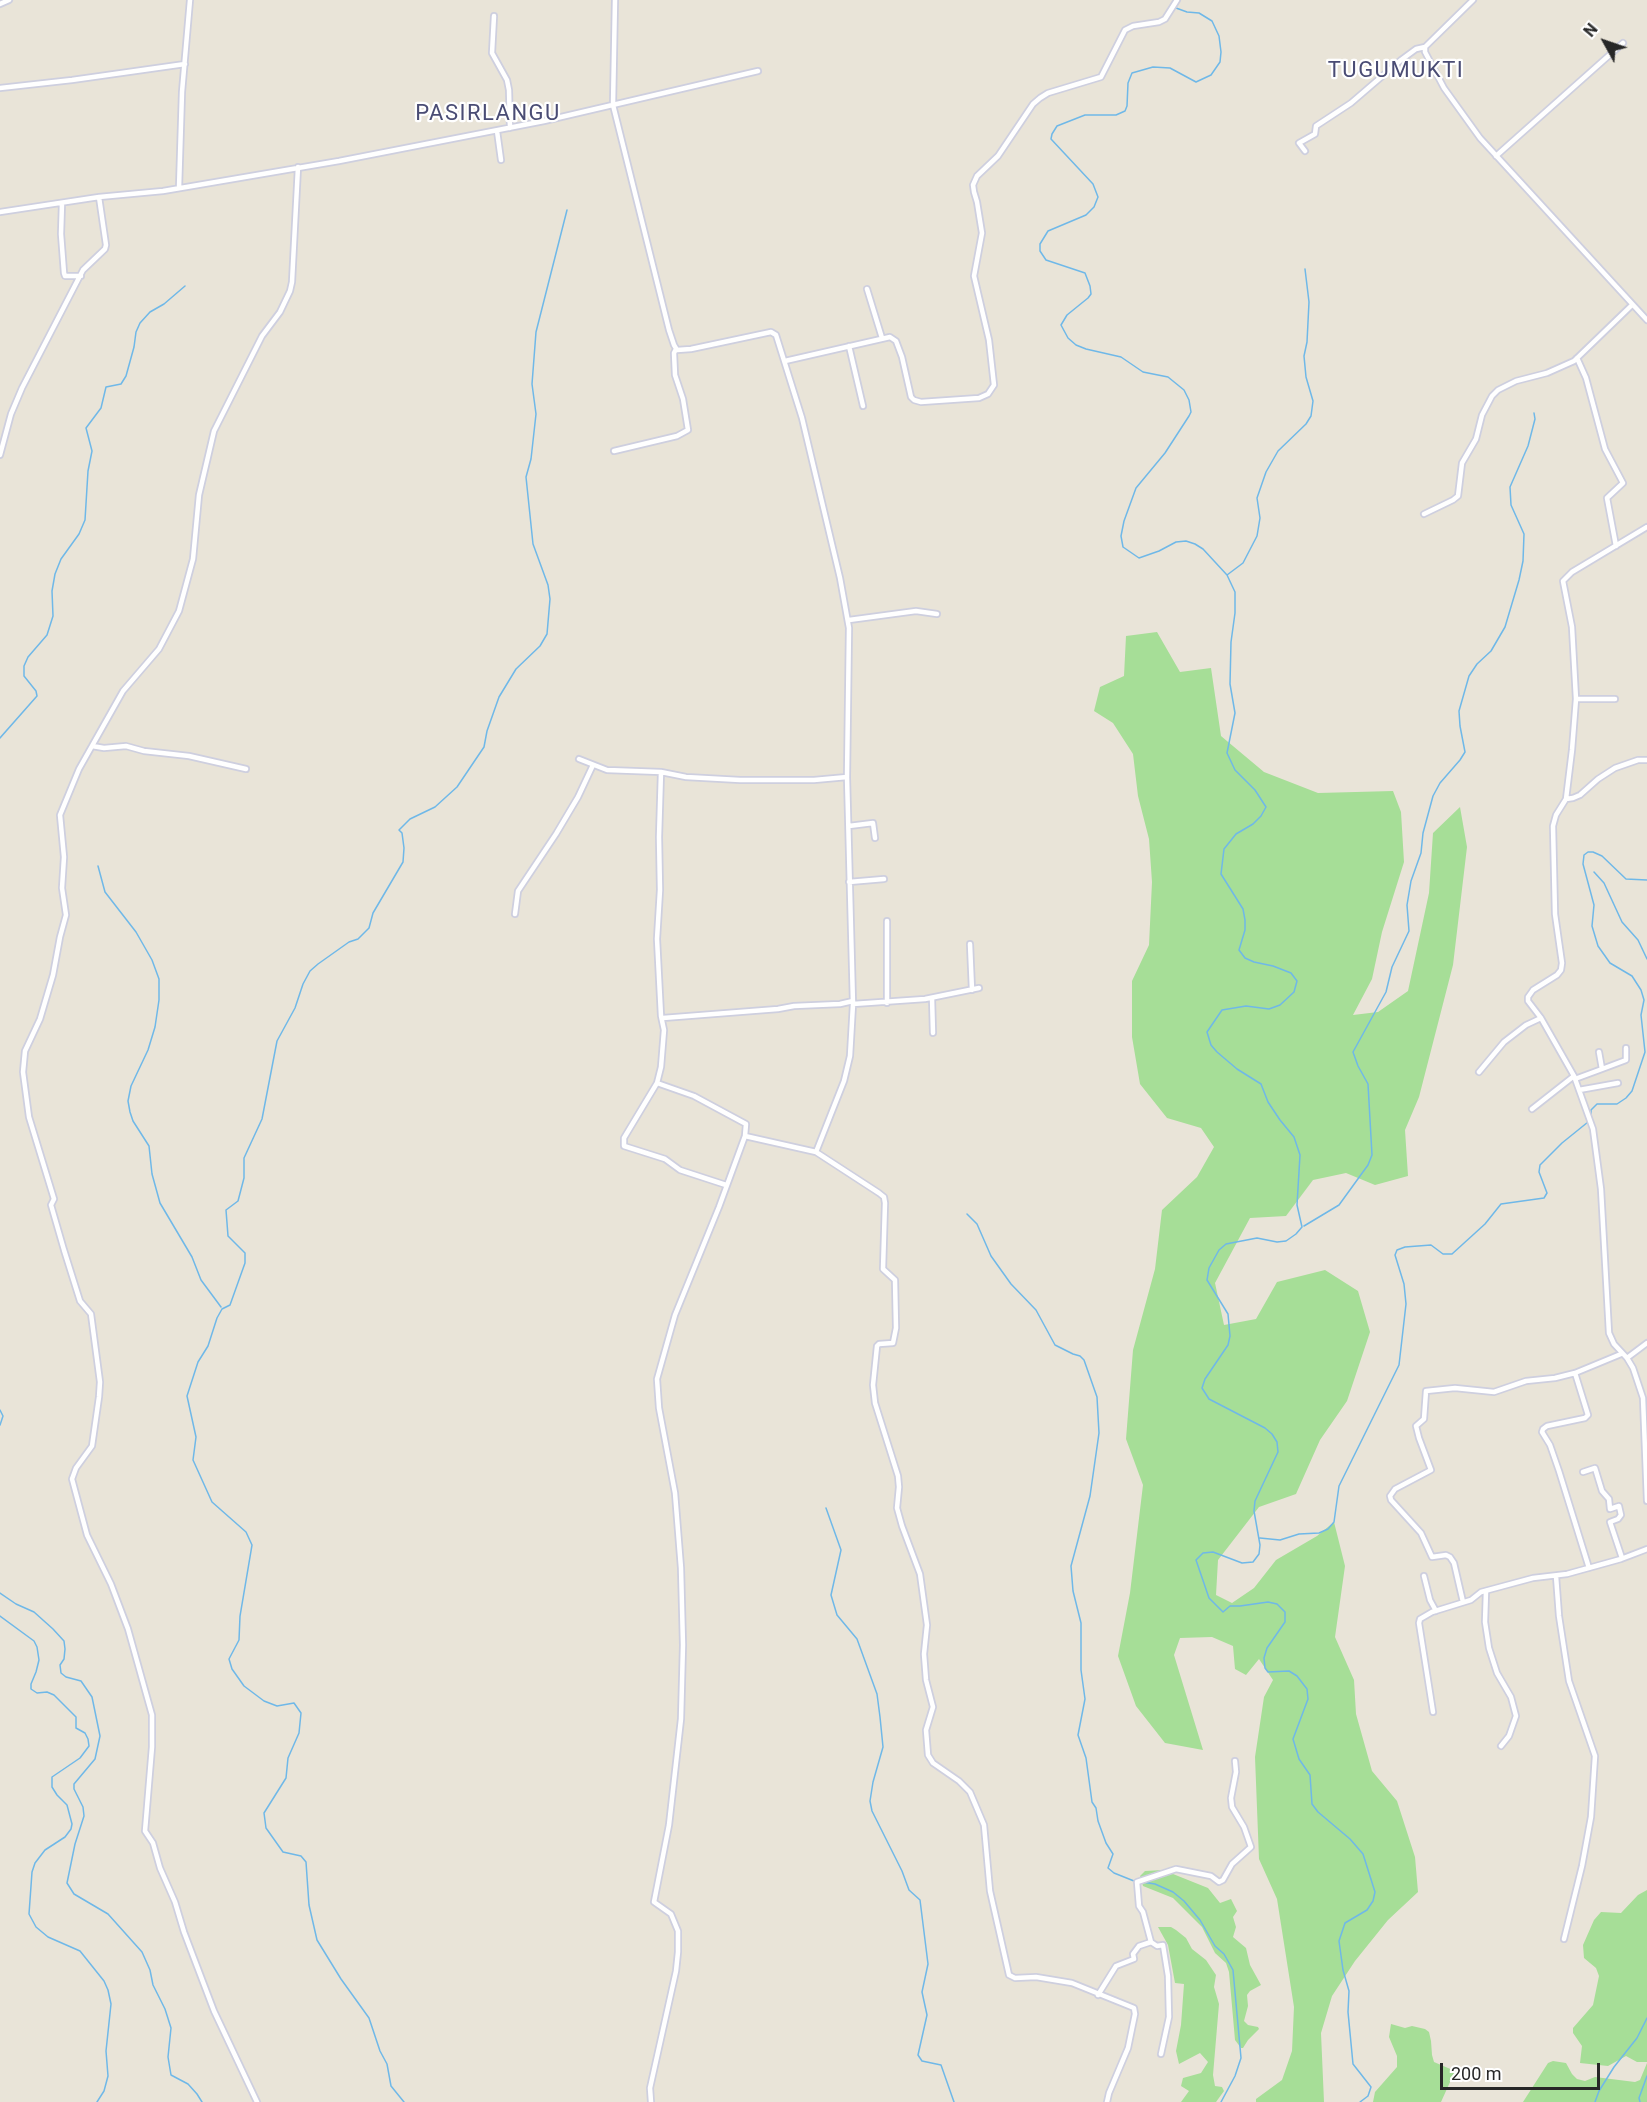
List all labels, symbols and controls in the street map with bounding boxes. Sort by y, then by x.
north arrow [1575,12,1635,72]
text: N [1580,20,1602,41]
district label: TUGUMUKTI [1328,58,1464,84]
district label: PASIRLANGU [415,101,561,127]
scale bar [1443,2051,1604,2089]
text: 200 m [1451,2063,1502,2084]

